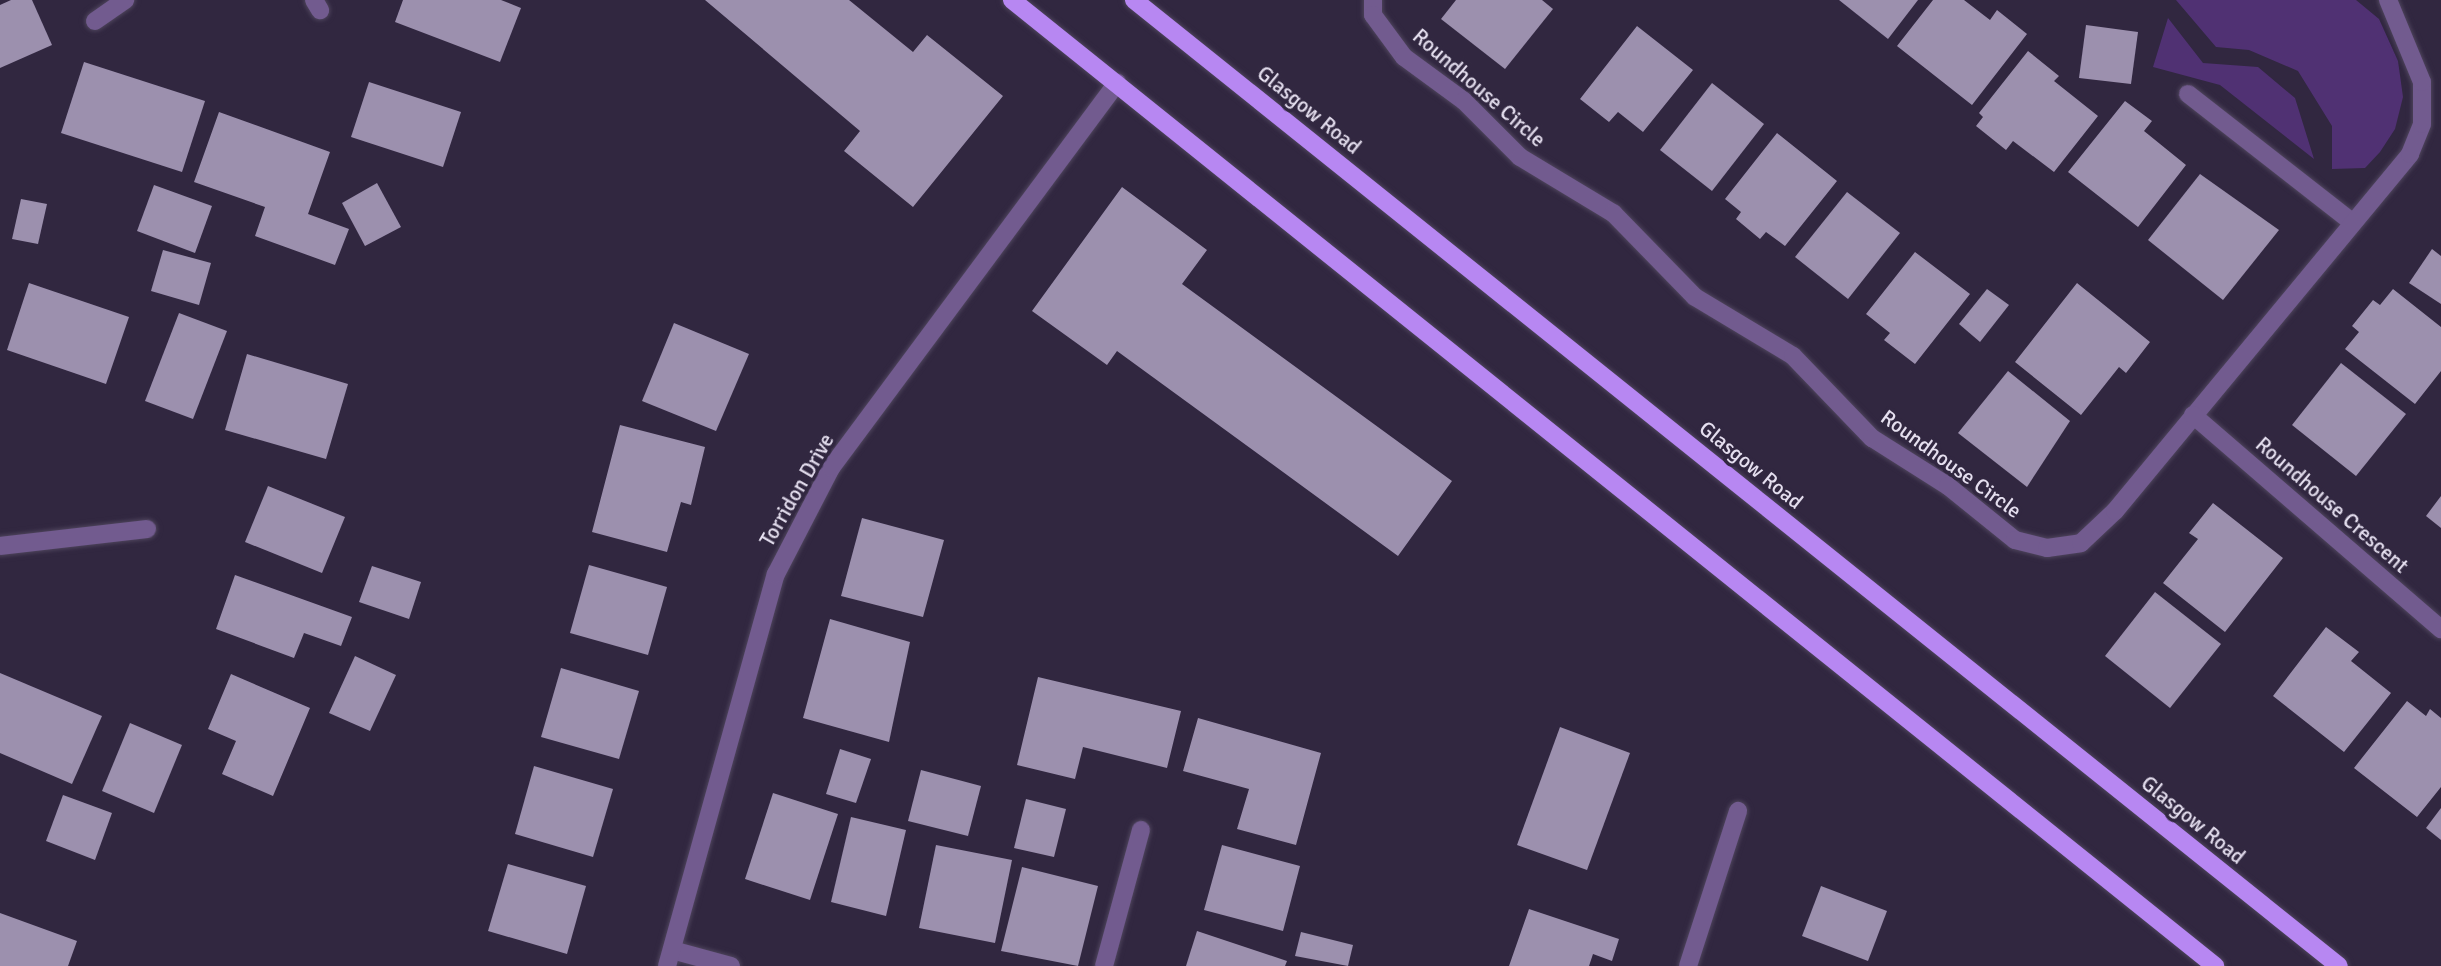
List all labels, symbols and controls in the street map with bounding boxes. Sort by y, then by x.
street label: Roundhouse Circle [1408,24,1550,152]
street label: Glasgow Road [1252,61,1366,159]
street label: Roundhouse Circle [1876,405,2026,523]
street label: Glasgow Road [1694,416,1808,514]
street label: Torridon Drive [755,429,839,551]
street label: Roundhouse Crescent [2250,432,2414,578]
street label: Glasgow Road [2136,771,2250,869]

